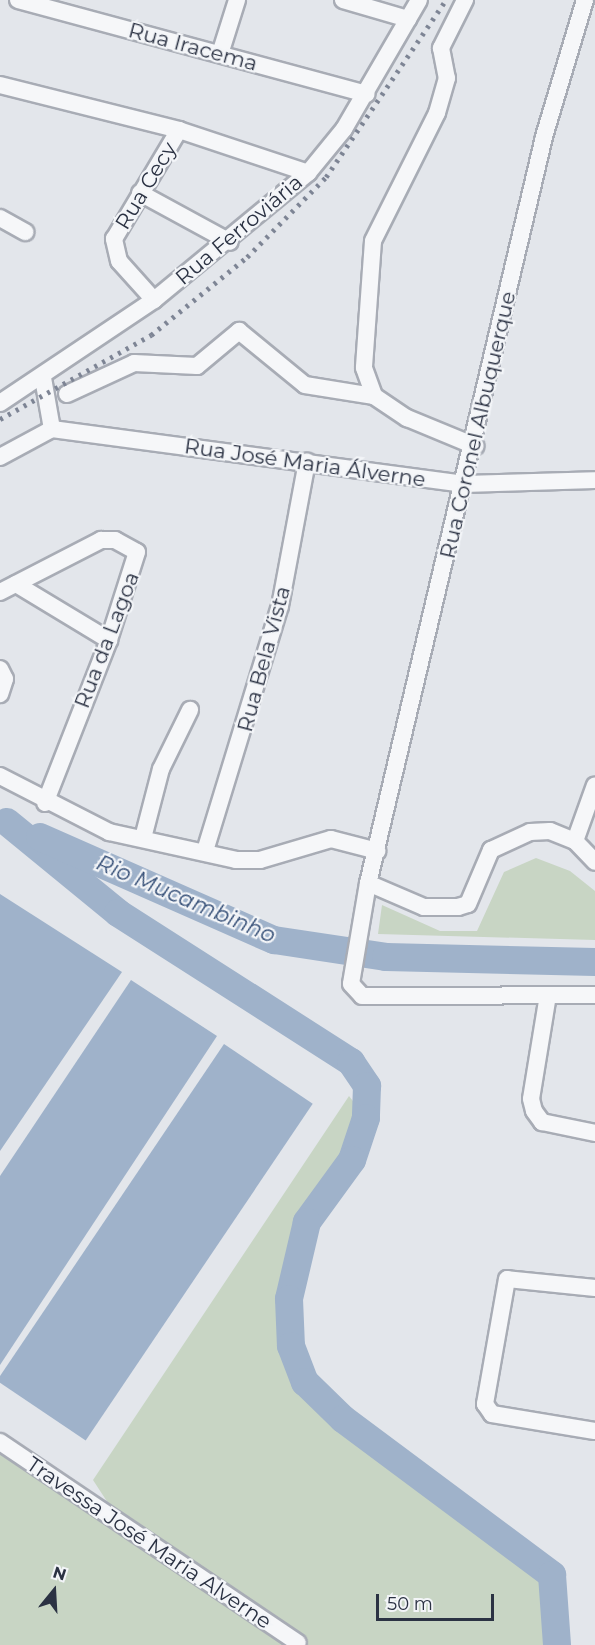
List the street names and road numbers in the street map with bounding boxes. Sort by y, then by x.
street label: Rua Iracema [126,18,260,76]
street label: Rua Cecy [110,138,182,234]
street label: Rua Ferroviária [170,170,308,290]
street label: Rua Coronel Albuquerque [435,289,521,561]
street label: Rua José Maria Álverne [183,434,427,492]
street label: Rua da Lagoa [69,568,145,712]
street label: Rua Bela Vista [232,583,296,735]
street label: Travessa José Maria Alverne [22,1452,276,1634]

